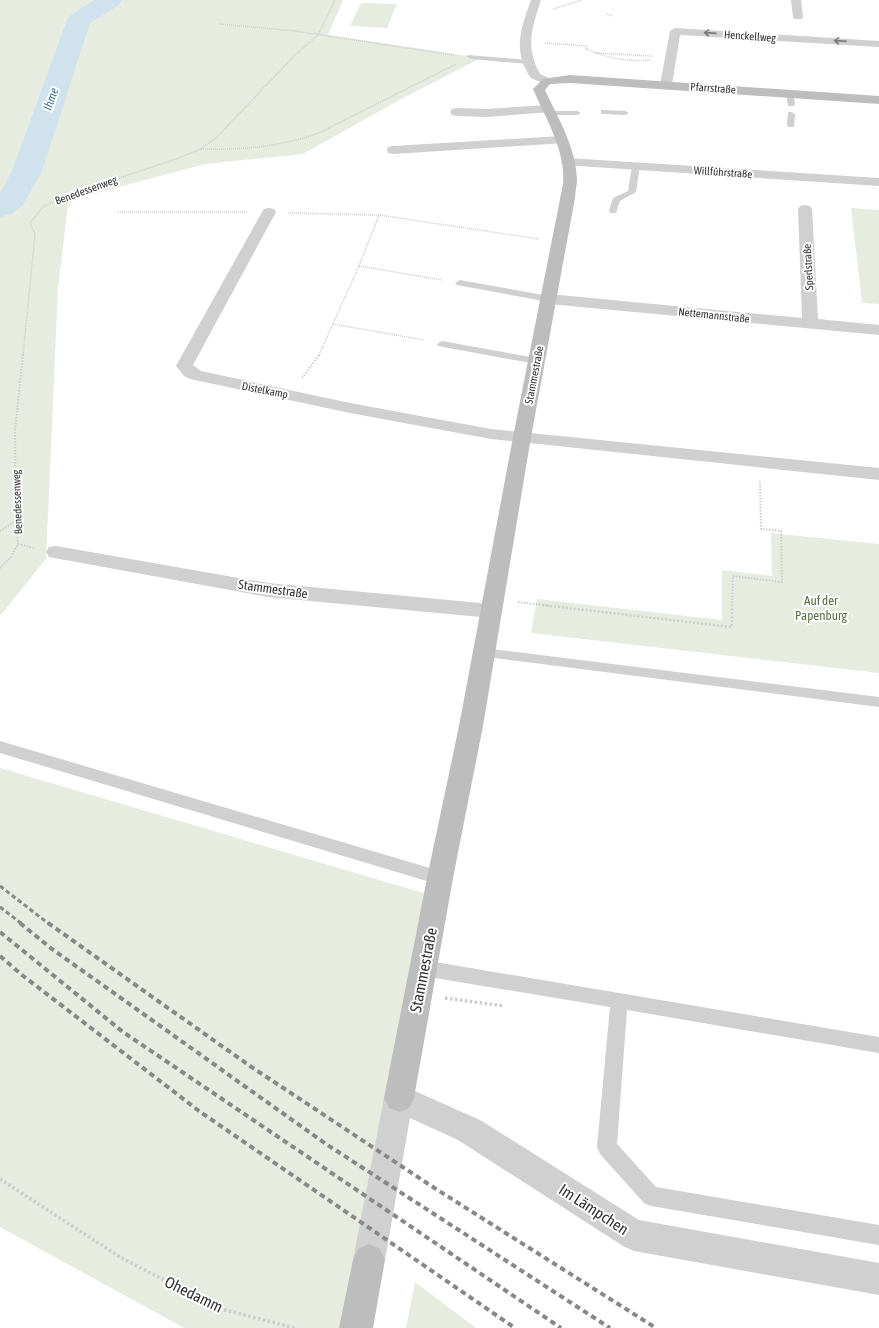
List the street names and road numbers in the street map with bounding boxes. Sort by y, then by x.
street label: Henckellweg [723,28,777,44]
street label: Pfarrstraße [690,80,736,96]
street label: Willführstraße [693,164,753,180]
street label: Benedessenweg [53,173,119,207]
street label: Sperlstraße [801,244,815,290]
street label: Nettemannstraße [678,305,750,325]
street label: Stammestraße [522,345,546,405]
street label: Distelkamp [241,380,289,400]
street label: Benedessenweg [10,469,24,535]
street label: Stammestraße [237,577,309,601]
street label: Stammestraße [406,926,440,1014]
street label: Im Lämpchen [555,1180,632,1239]
street label: Ohedamm [162,1272,226,1316]

